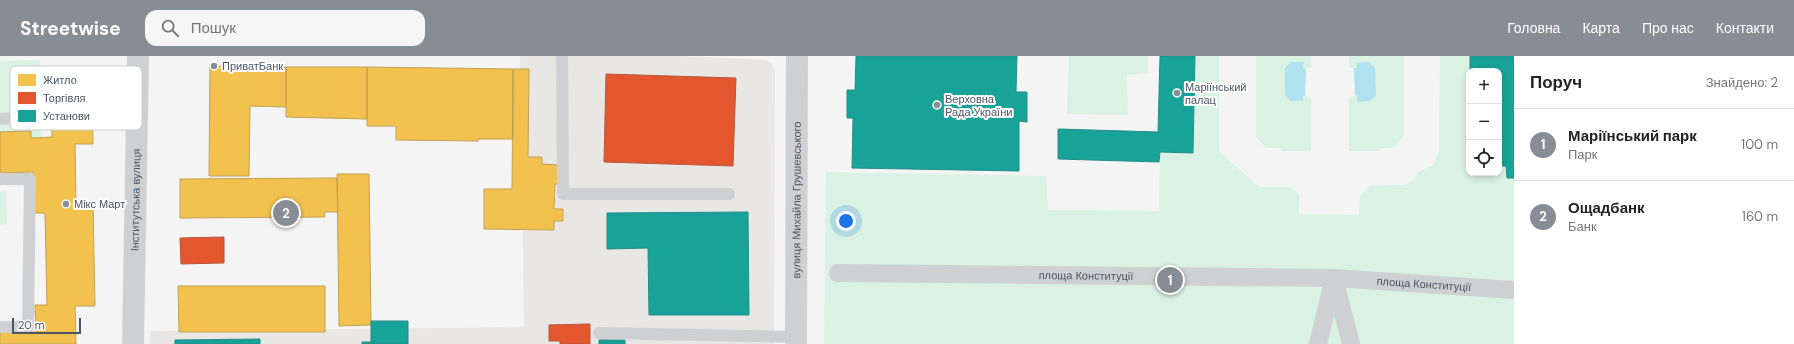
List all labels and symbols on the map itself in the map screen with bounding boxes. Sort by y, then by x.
place label: ПриватБанк [222,59,283,73]
marker: ПриватБанк [209,61,219,71]
legend [10,66,142,130]
text: Житло [43,73,77,87]
place label: Маріїнський палац [1185,80,1246,107]
marker: Маріїнський палац [1172,88,1182,98]
text: Торгівля [43,91,86,105]
place label: Верховна Рада України [945,92,1012,119]
marker: Верховна Рада України [932,100,942,110]
text: Установи [43,109,90,123]
street label: вулиця Михайла Грушевського [789,122,804,278]
street label: Інститутська вулиця [128,149,143,251]
place label: Мікс Март [74,197,125,211]
pin: 2 [273,198,299,228]
marker: Мікс Март [61,199,71,209]
your location [836,211,856,231]
pin: 1 [1157,265,1183,295]
street label: площа Конституції [1039,268,1133,283]
street label: площа Конституції [1376,274,1472,294]
scale bar [12,316,81,335]

